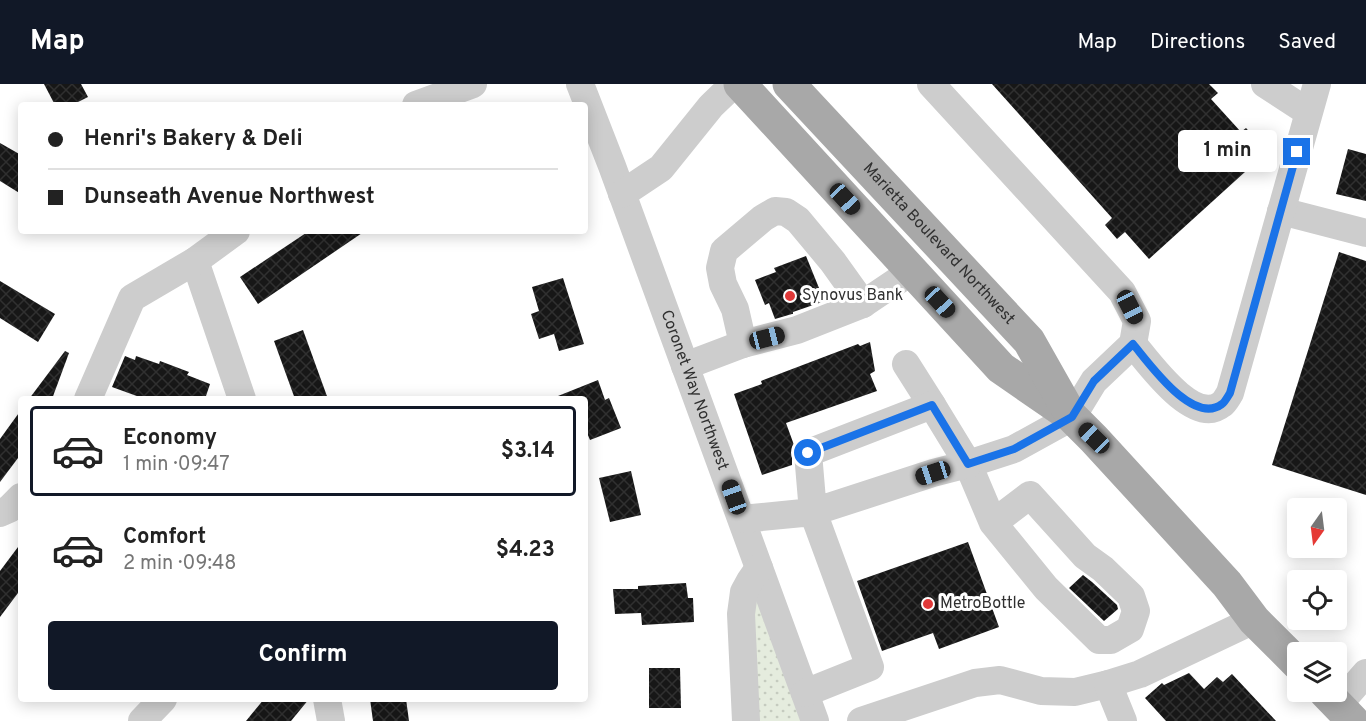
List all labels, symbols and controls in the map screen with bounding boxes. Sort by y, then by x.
text: Map [30,24,85,60]
text: Map [1077,29,1117,56]
text: Directions [1150,29,1245,56]
text: Saved [1278,29,1336,56]
text: Henri's Bakery & Deli [84,126,303,153]
callout: 1 min [1177,131,1276,173]
text: 1 min [1203,138,1252,164]
route end [1283,138,1310,165]
street label: Marietta Boulevard Northwest [858,159,1019,329]
car [826,180,864,218]
text: Dunseath Avenue Northwest [84,184,375,211]
car [921,283,959,321]
place label: Synovus Bank [802,286,903,306]
car [1114,287,1146,327]
marker: Synovus Bank [783,289,797,303]
street label: Coronet Way Northwest [656,307,733,473]
car [747,325,787,351]
car [1075,419,1113,457]
icon: car [51,424,105,478]
text: Economy [123,425,217,452]
text: $3.14 [501,438,555,465]
route start [794,439,821,466]
text: 1 min · 09:47 [123,452,230,478]
car [913,459,953,487]
car [719,477,749,517]
north arrow [1287,498,1347,558]
map controls [1287,498,1347,702]
icon: car [51,523,105,577]
text: Comfort [123,524,206,551]
text: $4.23 [496,537,555,564]
text: 2 min · 09:48 [123,551,237,577]
button: locate [1287,570,1347,630]
place label: MetroBottle [940,594,1025,614]
marker: MetroBottle [921,597,935,611]
button: Confirm [48,621,558,690]
button: layers [1287,642,1347,702]

